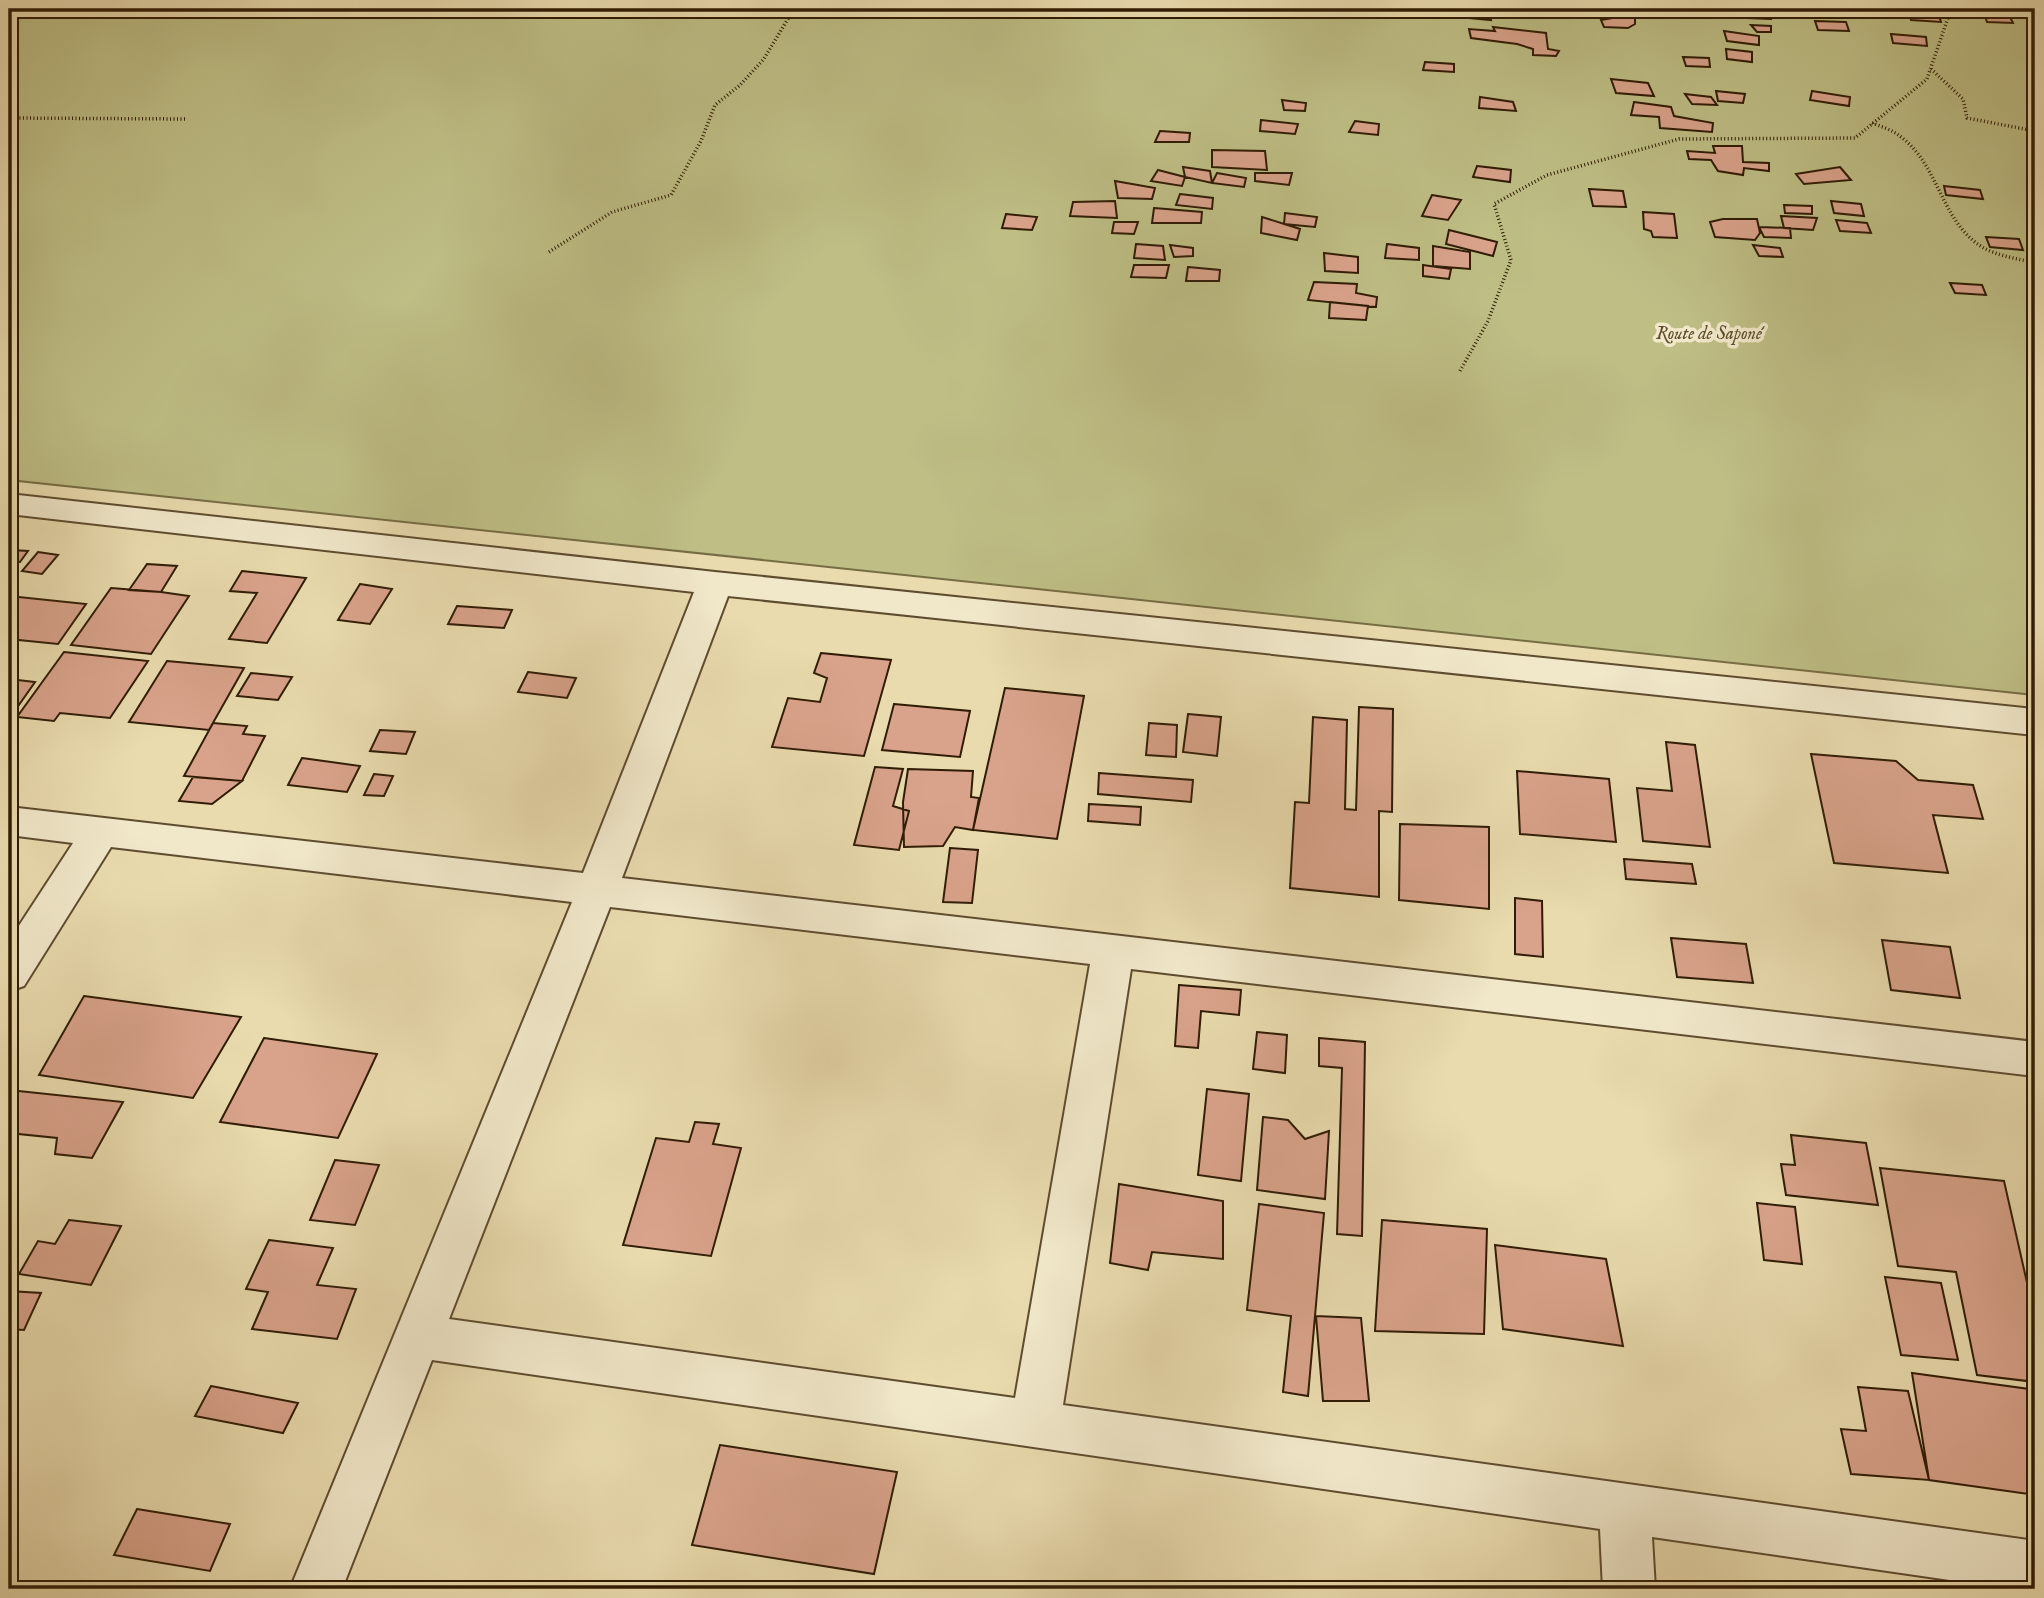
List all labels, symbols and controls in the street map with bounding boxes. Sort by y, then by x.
park label: Route de Saponé [1656,323,1765,346]

